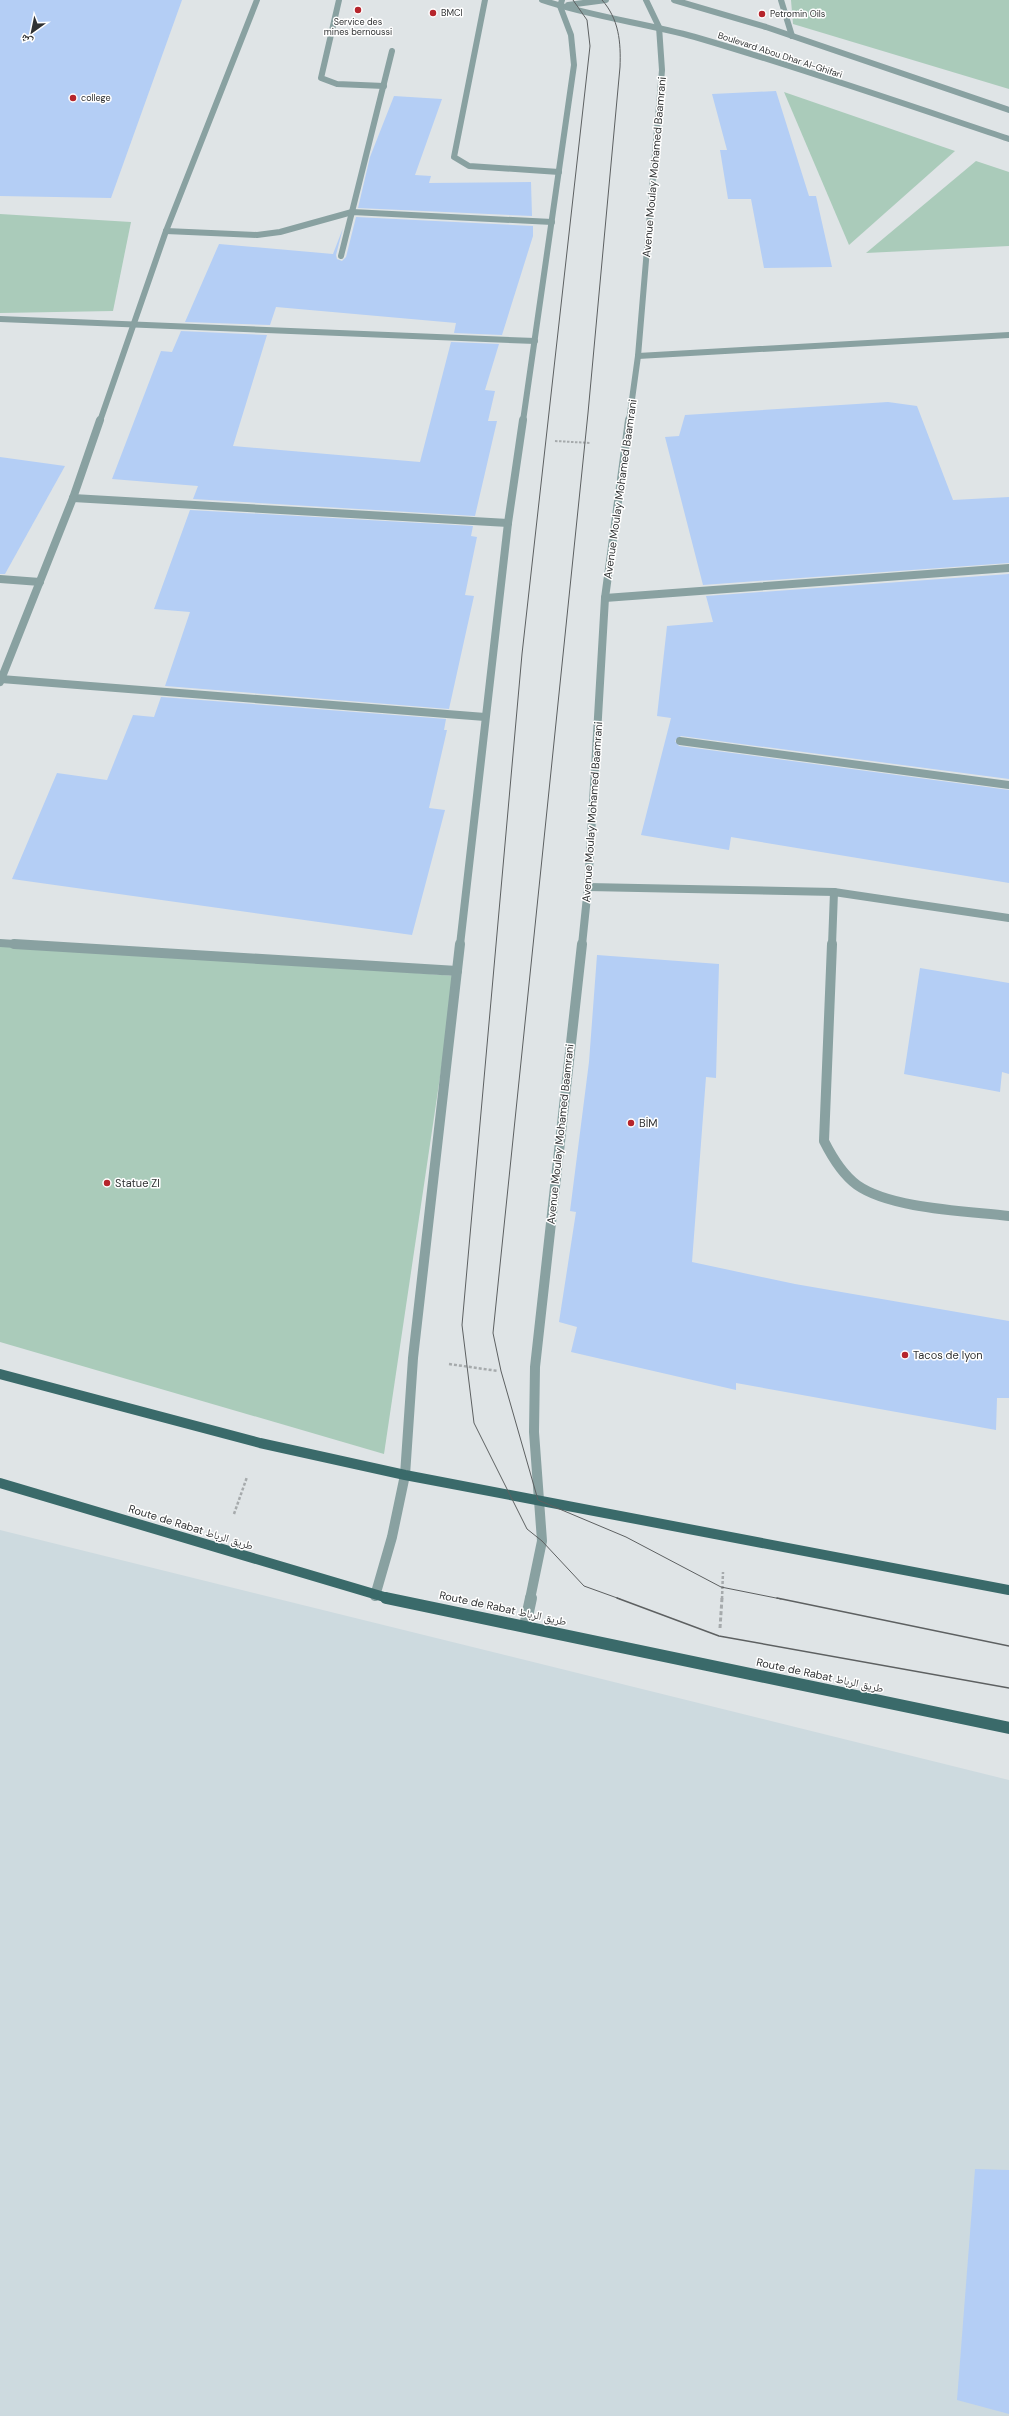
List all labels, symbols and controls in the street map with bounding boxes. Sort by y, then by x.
marker: Service des mines bernoussi [353,5,363,15]
place label: BMCI [441,7,463,19]
marker: BMCI [428,8,438,18]
place label: Petromin Oils [770,8,826,20]
marker: Petromin Oils [757,9,767,19]
north arrow [12,12,52,52]
place label: Service des mines bernoussi [324,16,392,38]
street label: Boulevard Abou Dhar Al-Ghifari [716,29,844,81]
text: ش [18,30,36,49]
street label: Avenue Moulay Mohamed Baamrani [639,76,669,258]
place label: college [81,92,111,104]
marker: college [68,93,78,103]
street label: Avenue Moulay Mohamed Baamrani [600,398,640,580]
street label: Avenue Moulay Mohamed Baamrani [579,721,605,903]
street label: Avenue Moulay Mohamed Baamrani [544,1043,576,1225]
place label: BİM [639,1116,657,1130]
marker: BİM [626,1118,636,1128]
place label: Statue ZI [115,1176,160,1190]
marker: Statue ZI [102,1178,112,1188]
place label: Tacos de lyon [913,1348,983,1362]
marker: Tacos de lyon [900,1350,910,1360]
street label: Route de Rabat طريق الرباط [127,1501,255,1553]
street label: Route de Rabat طريق الرباط [438,1588,568,1628]
street label: Route de Rabat طريق الرباط [755,1655,885,1695]

